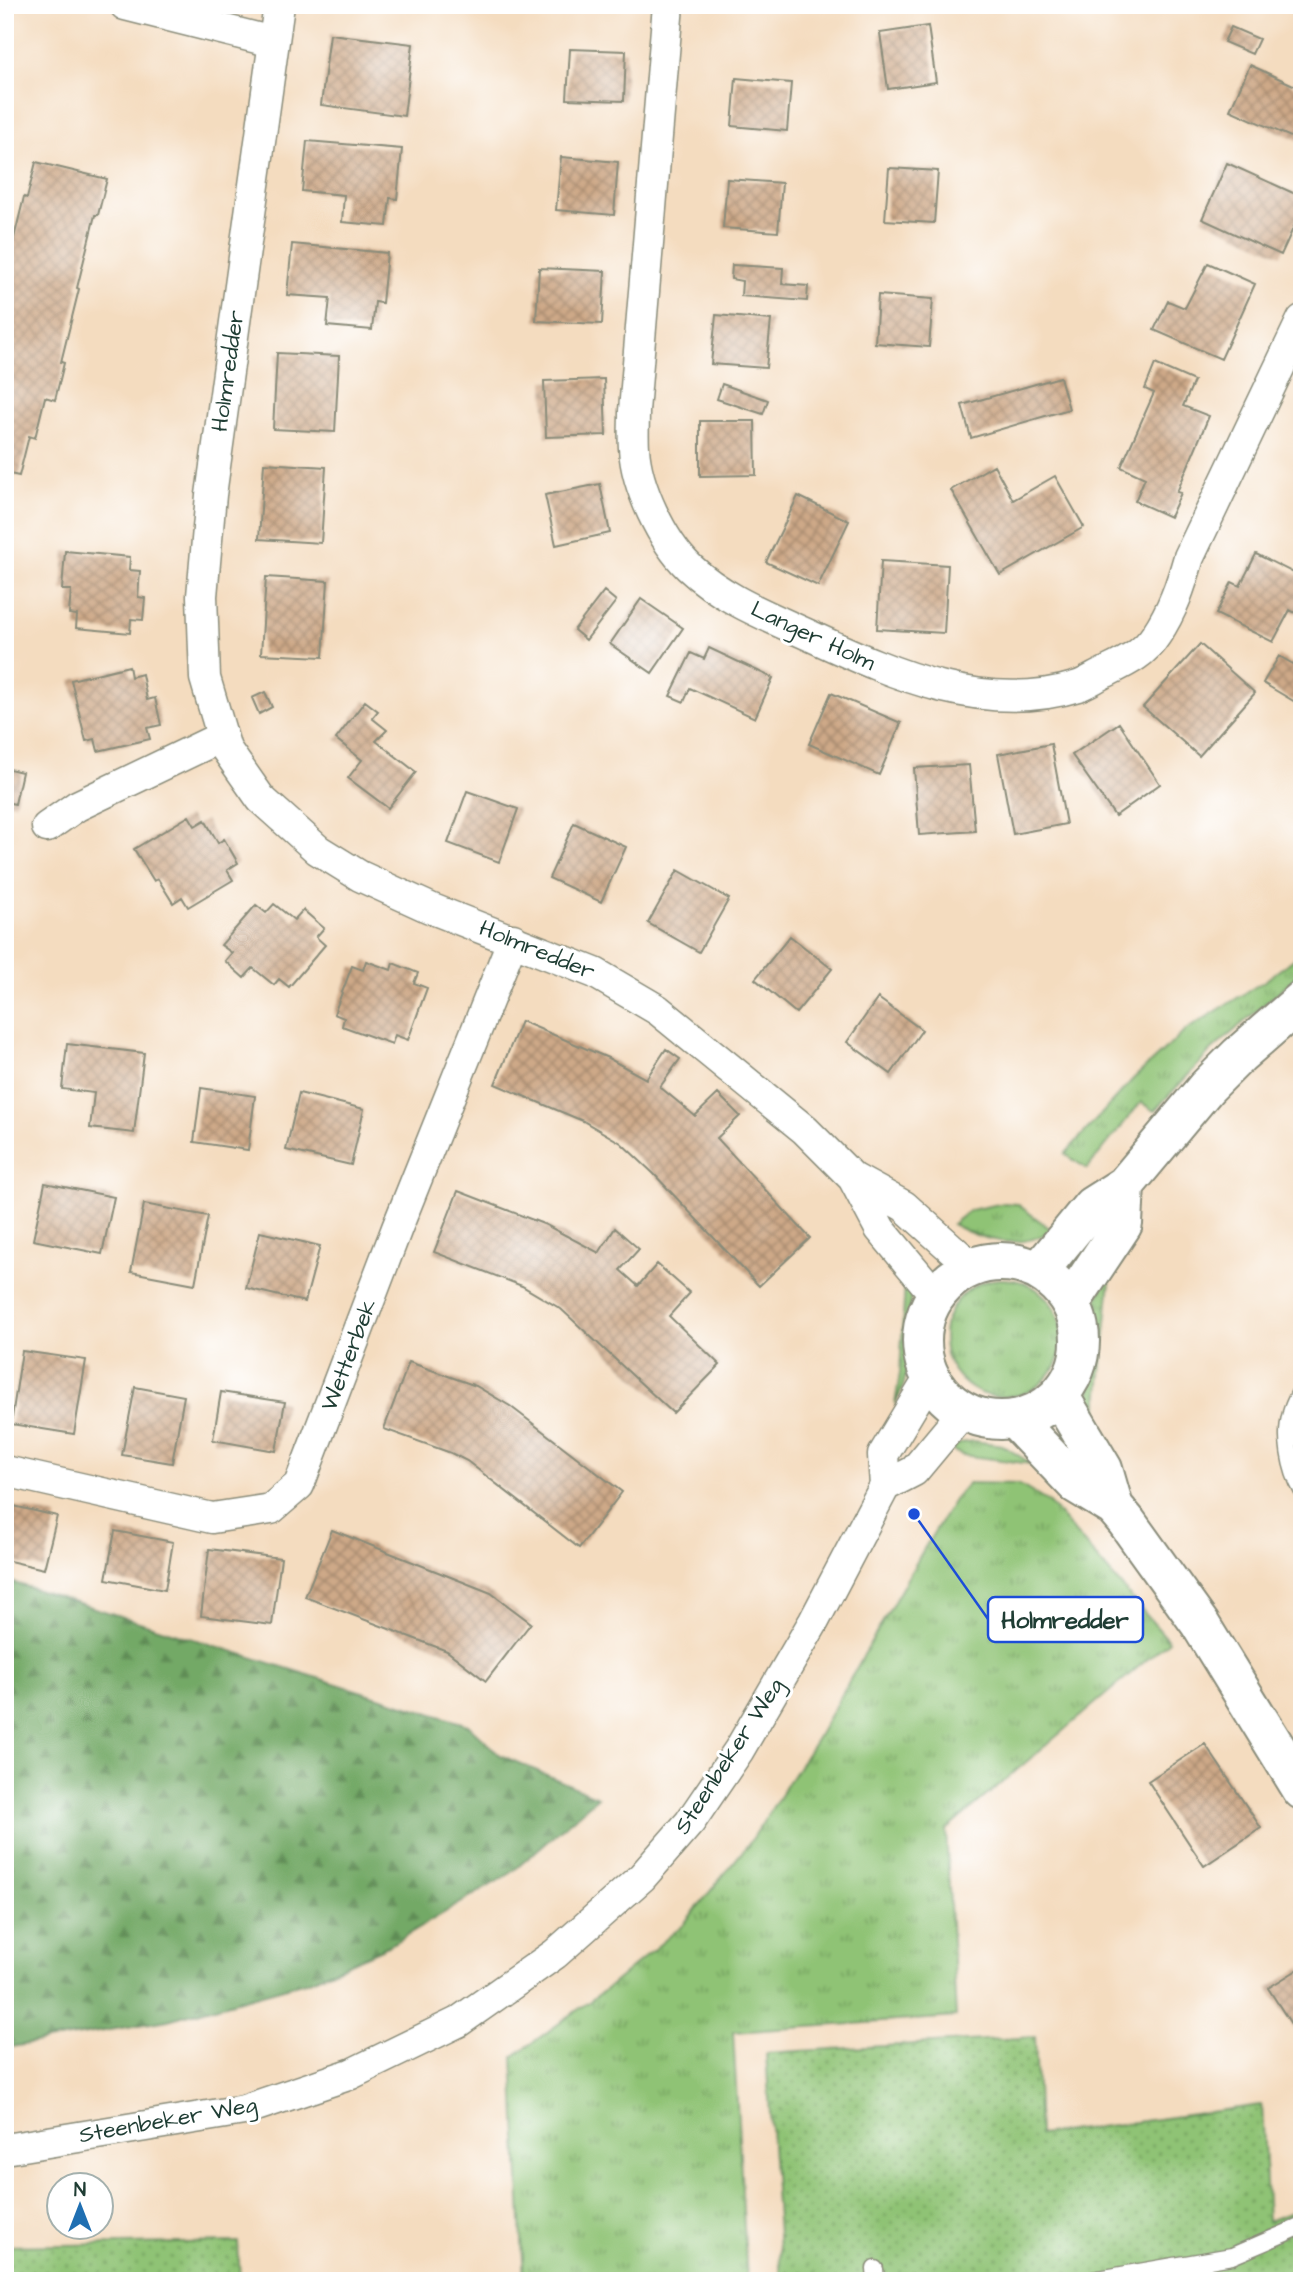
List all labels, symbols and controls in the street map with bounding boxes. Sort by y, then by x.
street label: Holmredder [204,308,252,434]
street label: Langer Holm [745,593,880,680]
street label: Holmredder [474,912,600,988]
street label: Wetterbek [313,1295,385,1415]
callout: Holmredder [988,1597,1143,1642]
text: Holmredder [1001,1604,1130,1638]
street label: Steenbeker Weg [666,1672,792,1841]
street label: Steenbeker Weg [76,2089,260,2152]
north arrow [46,2170,116,2240]
text: N [74,2177,86,2204]

